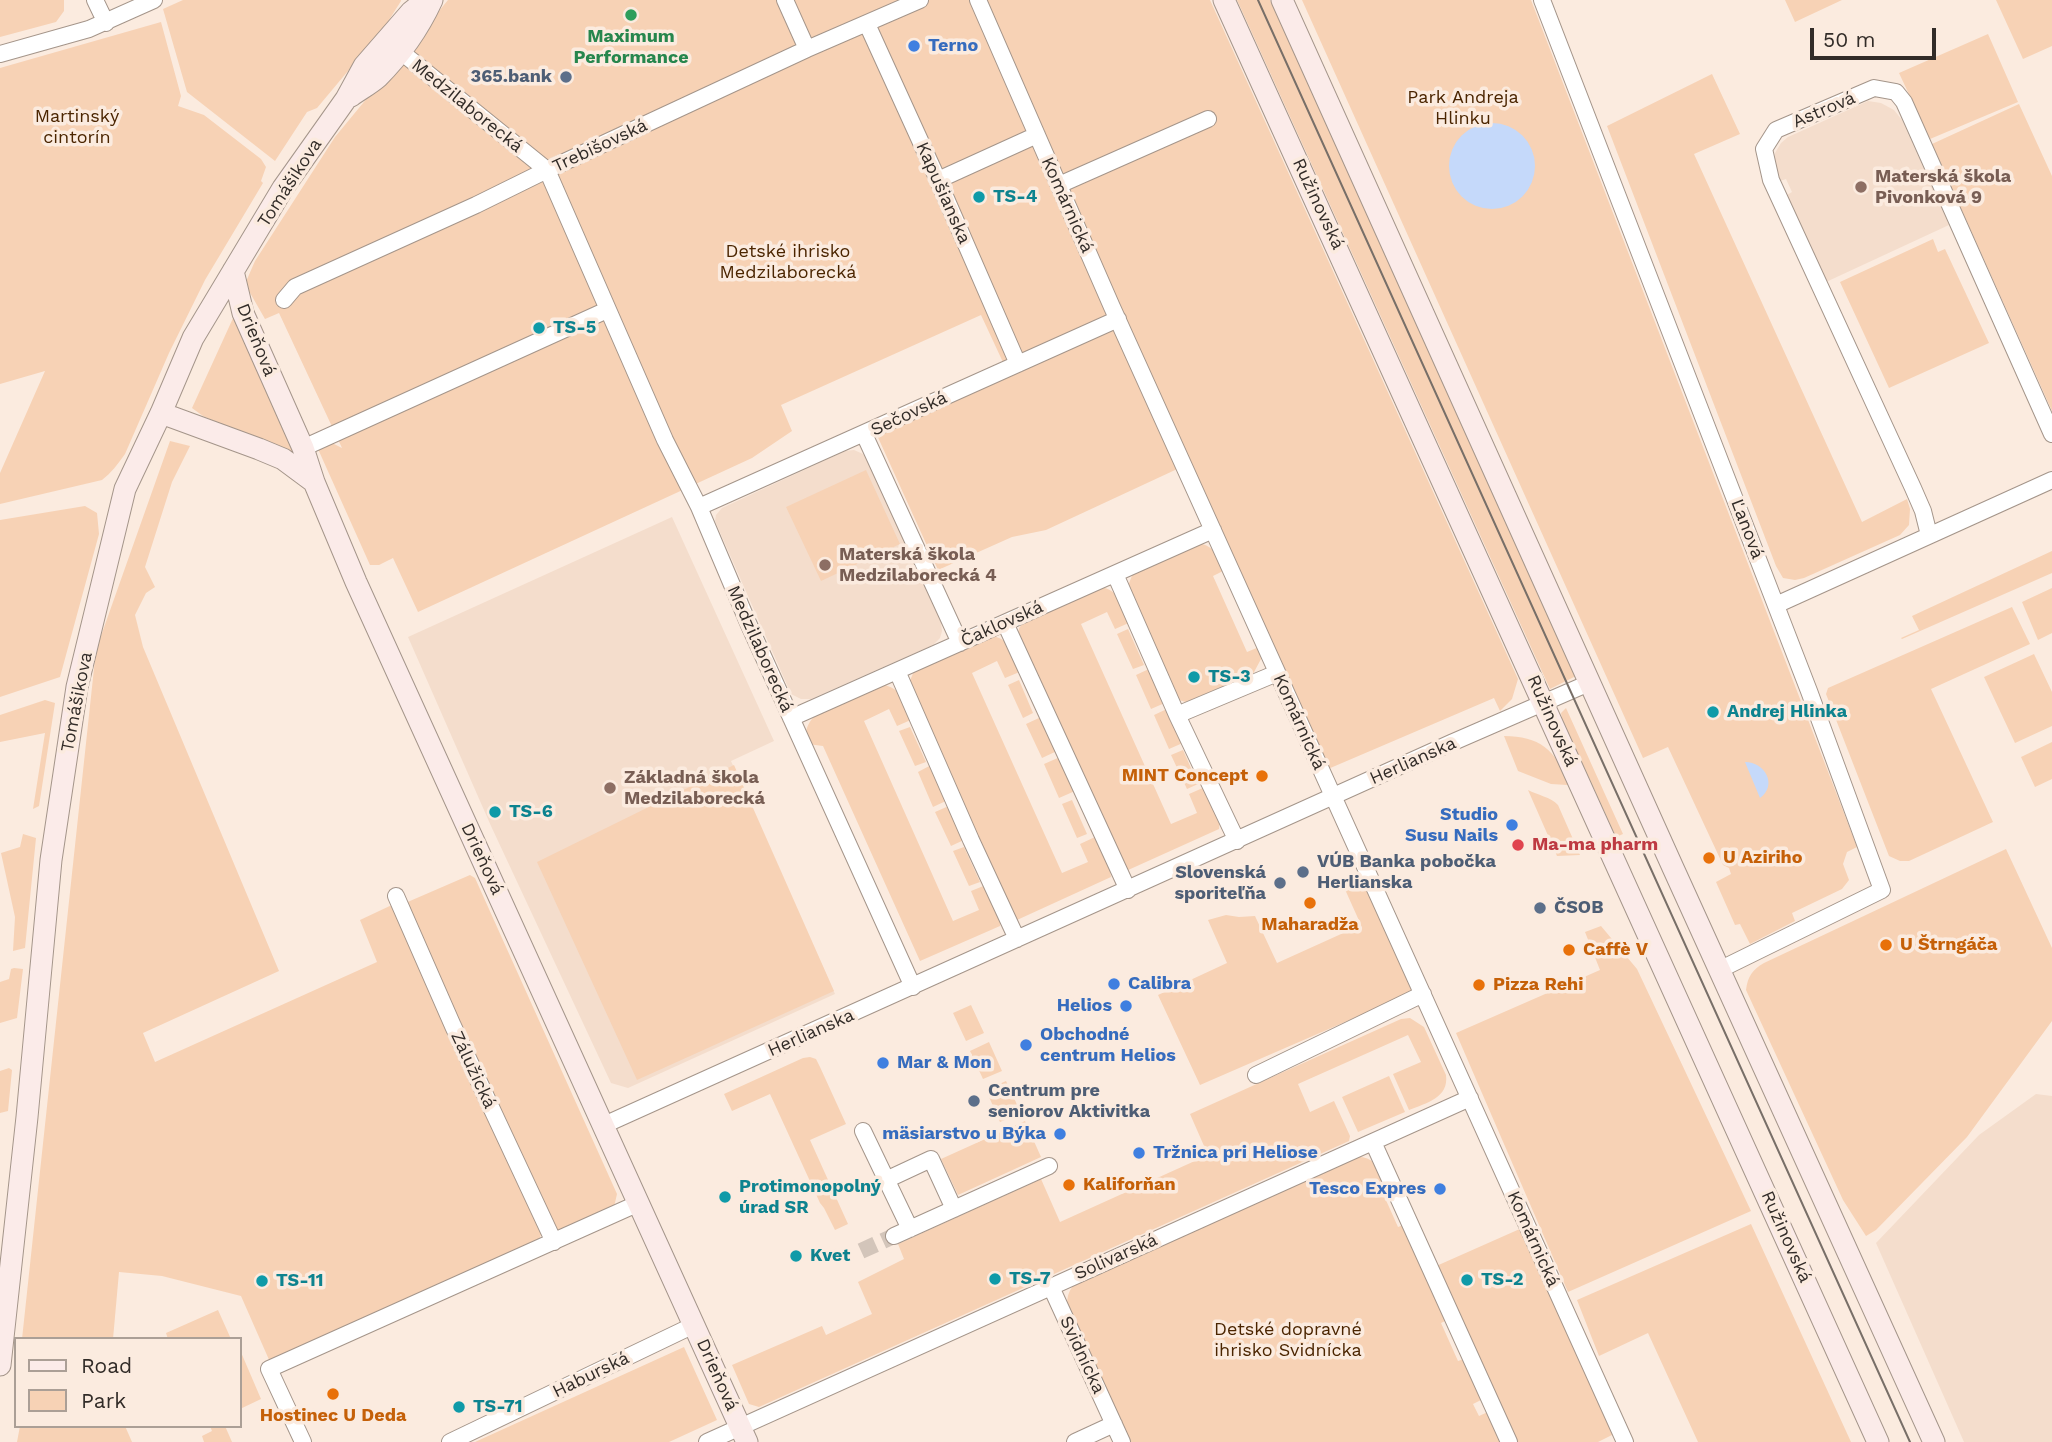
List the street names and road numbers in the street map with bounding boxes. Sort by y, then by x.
street label: Medzilaborecká [407,55,527,157]
street label: Astrová [1789,87,1859,133]
street label: Trebišovská [549,115,651,177]
street label: Tomášikova [253,135,327,231]
street label: Kapušianska [911,139,975,247]
street label: Komárnická [1036,154,1098,256]
street label: Ružinovská [1287,155,1349,253]
street label: Drieňová [232,300,280,380]
street label: Sečovská [867,387,951,441]
street label: Ľanová [1726,496,1768,562]
street label: Medzilaborecká [722,582,798,716]
street label: Čaklovská [957,596,1047,652]
street label: Tomášikova [57,650,97,754]
street label: Komárnická [1268,671,1330,773]
street label: Ružinovská [1522,672,1582,770]
street label: Herlianska [1367,732,1459,790]
street label: Drieňová [456,820,508,898]
street label: Herlianska [765,1004,857,1062]
street label: Zálužická [446,1028,500,1112]
street label: Komárnická [1502,1188,1564,1290]
street label: Ružinovská [1756,1188,1816,1286]
street label: Solivarská [1071,1229,1161,1285]
street label: Svidnícka [1055,1313,1109,1397]
street label: Drieňová [692,1336,742,1414]
street label: Haburská [549,1347,633,1403]

